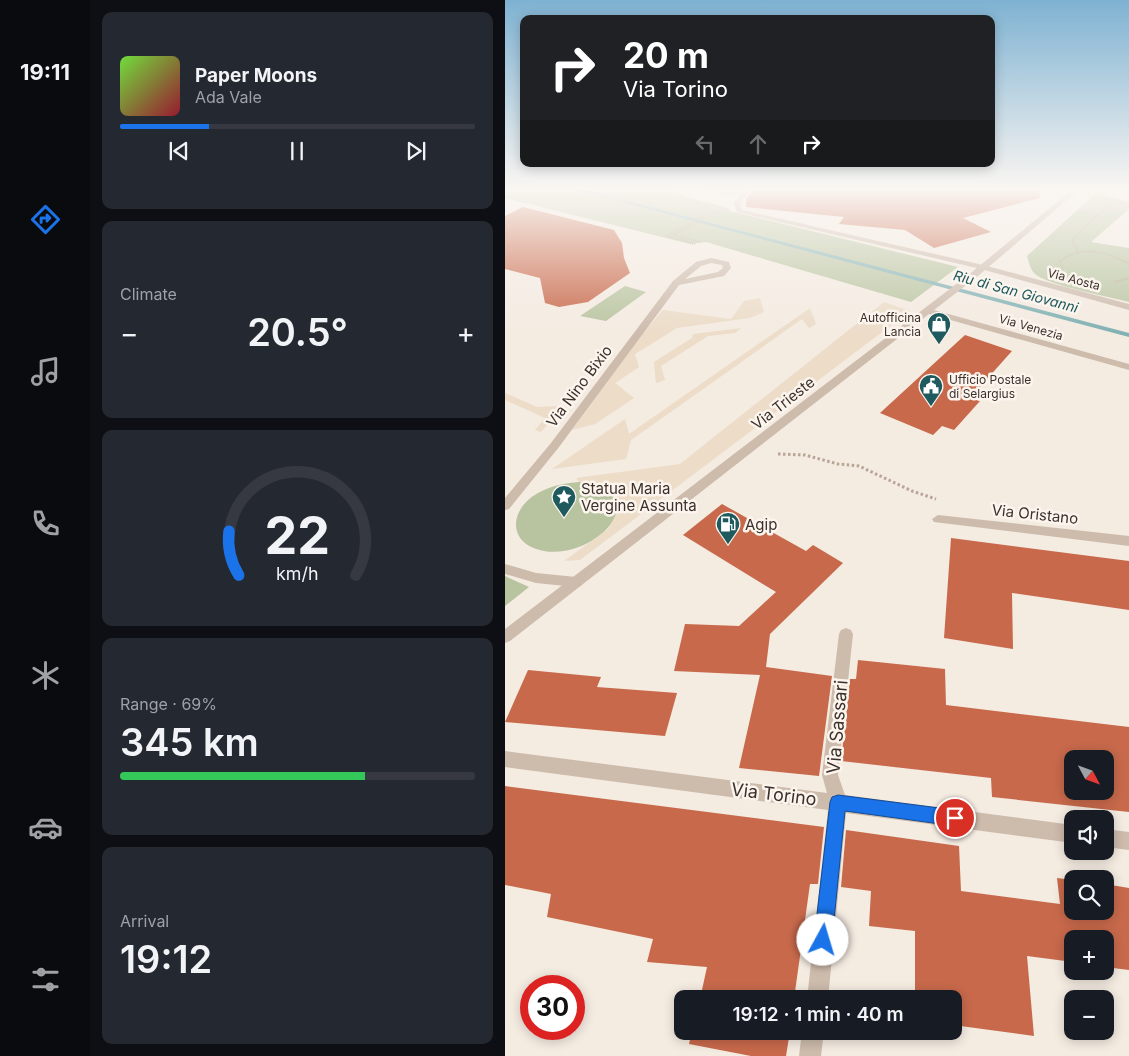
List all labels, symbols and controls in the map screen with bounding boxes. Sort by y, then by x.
text: 20 m [623,34,709,76]
icon: right [540,35,605,100]
text: 19:11 [20,59,70,85]
text: Paper Moons [195,64,317,87]
text: Via Torino [623,76,728,102]
text: Ada Vale [195,87,262,107]
icon: left [691,130,719,158]
icon: ahead [744,130,772,158]
icon: right [797,130,825,158]
icon: previous [165,137,193,165]
icon: pause [283,137,311,165]
icon: next [402,137,430,165]
icon: directions [28,202,63,237]
street label: Via Aosta [1046,265,1102,293]
water label: Riu di San Giovanni [952,266,1081,316]
text: Climate [120,284,177,304]
text: 20.5° [247,309,348,355]
place label: Autofficina Lancia [860,310,921,339]
shop icon: Autofficina Lancia [926,311,952,345]
street label: Via Venezia [997,311,1065,343]
text: − [120,316,139,350]
text: + [456,316,475,350]
street label: Via Nino Bixio [542,341,616,431]
icon: music [28,354,63,389]
street label: Via Trieste [748,372,818,434]
place label: Ufficio Postale di Selargius [949,372,1031,401]
public building icon: Ufficio Postale di Selargius [918,373,944,407]
place label: Statua Maria Vergine Assunta [581,479,697,515]
place icon: Statua Maria Vergine Assunta [551,484,577,518]
street label: Via Oristano [991,500,1079,528]
text: 22 [265,504,330,567]
icon: phone [28,506,63,541]
fuel station icon: Agip [715,511,741,545]
place label: Agip [745,515,777,534]
text: km/h [276,563,319,584]
icon: climate [28,658,63,693]
street label: Via Sassari [822,679,852,775]
text: Range · 69% [120,694,217,714]
text: 345 km [120,719,259,765]
north arrow [1064,750,1114,800]
map controls [1064,750,1114,1040]
street label: Via Torino [730,778,818,810]
pin [934,797,976,839]
icon: arrive [941,804,969,832]
icon: car [28,810,63,845]
button: sound [1064,810,1114,860]
button: search [1064,870,1114,920]
text: Arrival [120,911,169,931]
position arrow [796,913,848,965]
button: + [1064,930,1114,980]
text: 19:12 [120,936,212,982]
icon: filters [28,962,63,997]
speed limit sign: 30 [520,975,585,1040]
button: − [1064,990,1114,1040]
text: 19:12 · 1 min · 40 m [733,1003,904,1026]

